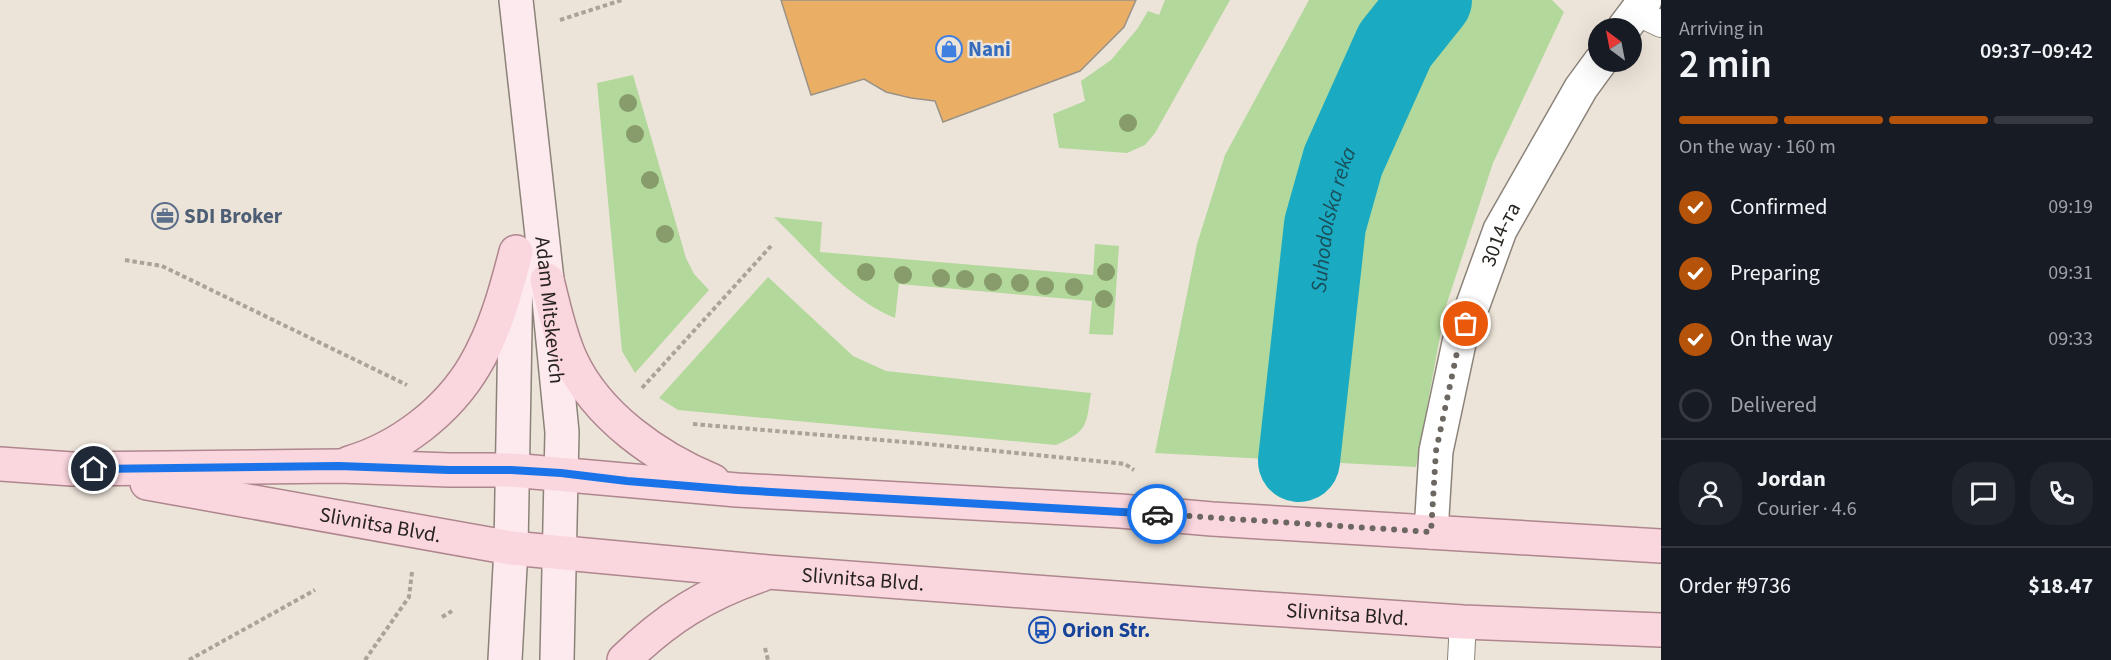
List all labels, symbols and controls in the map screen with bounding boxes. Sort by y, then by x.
text: Arriving in [1679,15,1764,43]
north arrow [1588,18,1642,72]
map controls [1588,18,1642,72]
shop icon: Nani [934,34,964,64]
place label: Nani [968,34,1011,64]
text: 09:37–09:42 [1980,35,2093,67]
text: 2 min [1679,37,1772,93]
text: On the way · 160 m [1679,133,1836,161]
water label: Suhodolska reka [1303,141,1365,294]
icon: check [1679,191,1712,224]
text: Confirmed [1730,191,1827,223]
text: 09:19 [2048,193,2093,221]
street label: 3014-та [1473,197,1528,270]
office icon: SDI Broker [150,201,180,231]
place label: SDI Broker [184,201,283,231]
street label: Adam Mitskevich [527,235,572,385]
icon: check [1679,257,1712,290]
text: Preparing [1730,257,1820,289]
text: 09:31 [2048,259,2093,287]
pin [1440,298,1491,349]
icon: bag [1449,307,1482,340]
icon: check [1679,323,1712,356]
text: On the way [1730,323,1833,355]
text: 09:33 [2048,325,2093,353]
text: Delivered [1730,389,1817,421]
pin [68,443,119,494]
icon: home [77,452,110,485]
button: person [1679,462,1742,525]
button: chat [1952,462,2015,525]
button: phone [2030,462,2093,525]
text: Jordan [1757,463,1826,495]
courier [1127,484,1187,544]
text: Courier · 4.6 [1757,495,1857,523]
icon: car [1141,498,1174,531]
street label: Slivnitsa Blvd. [317,499,444,550]
street label: Slivnitsa Blvd. [800,560,925,599]
text: Order #9736 [1679,570,1791,602]
text: $18.47 [2028,570,2093,602]
street label: Slivnitsa Blvd. [1285,595,1410,633]
bus stop icon: Orion Str. [1027,615,1057,645]
place label: Orion Str. [1062,615,1150,645]

